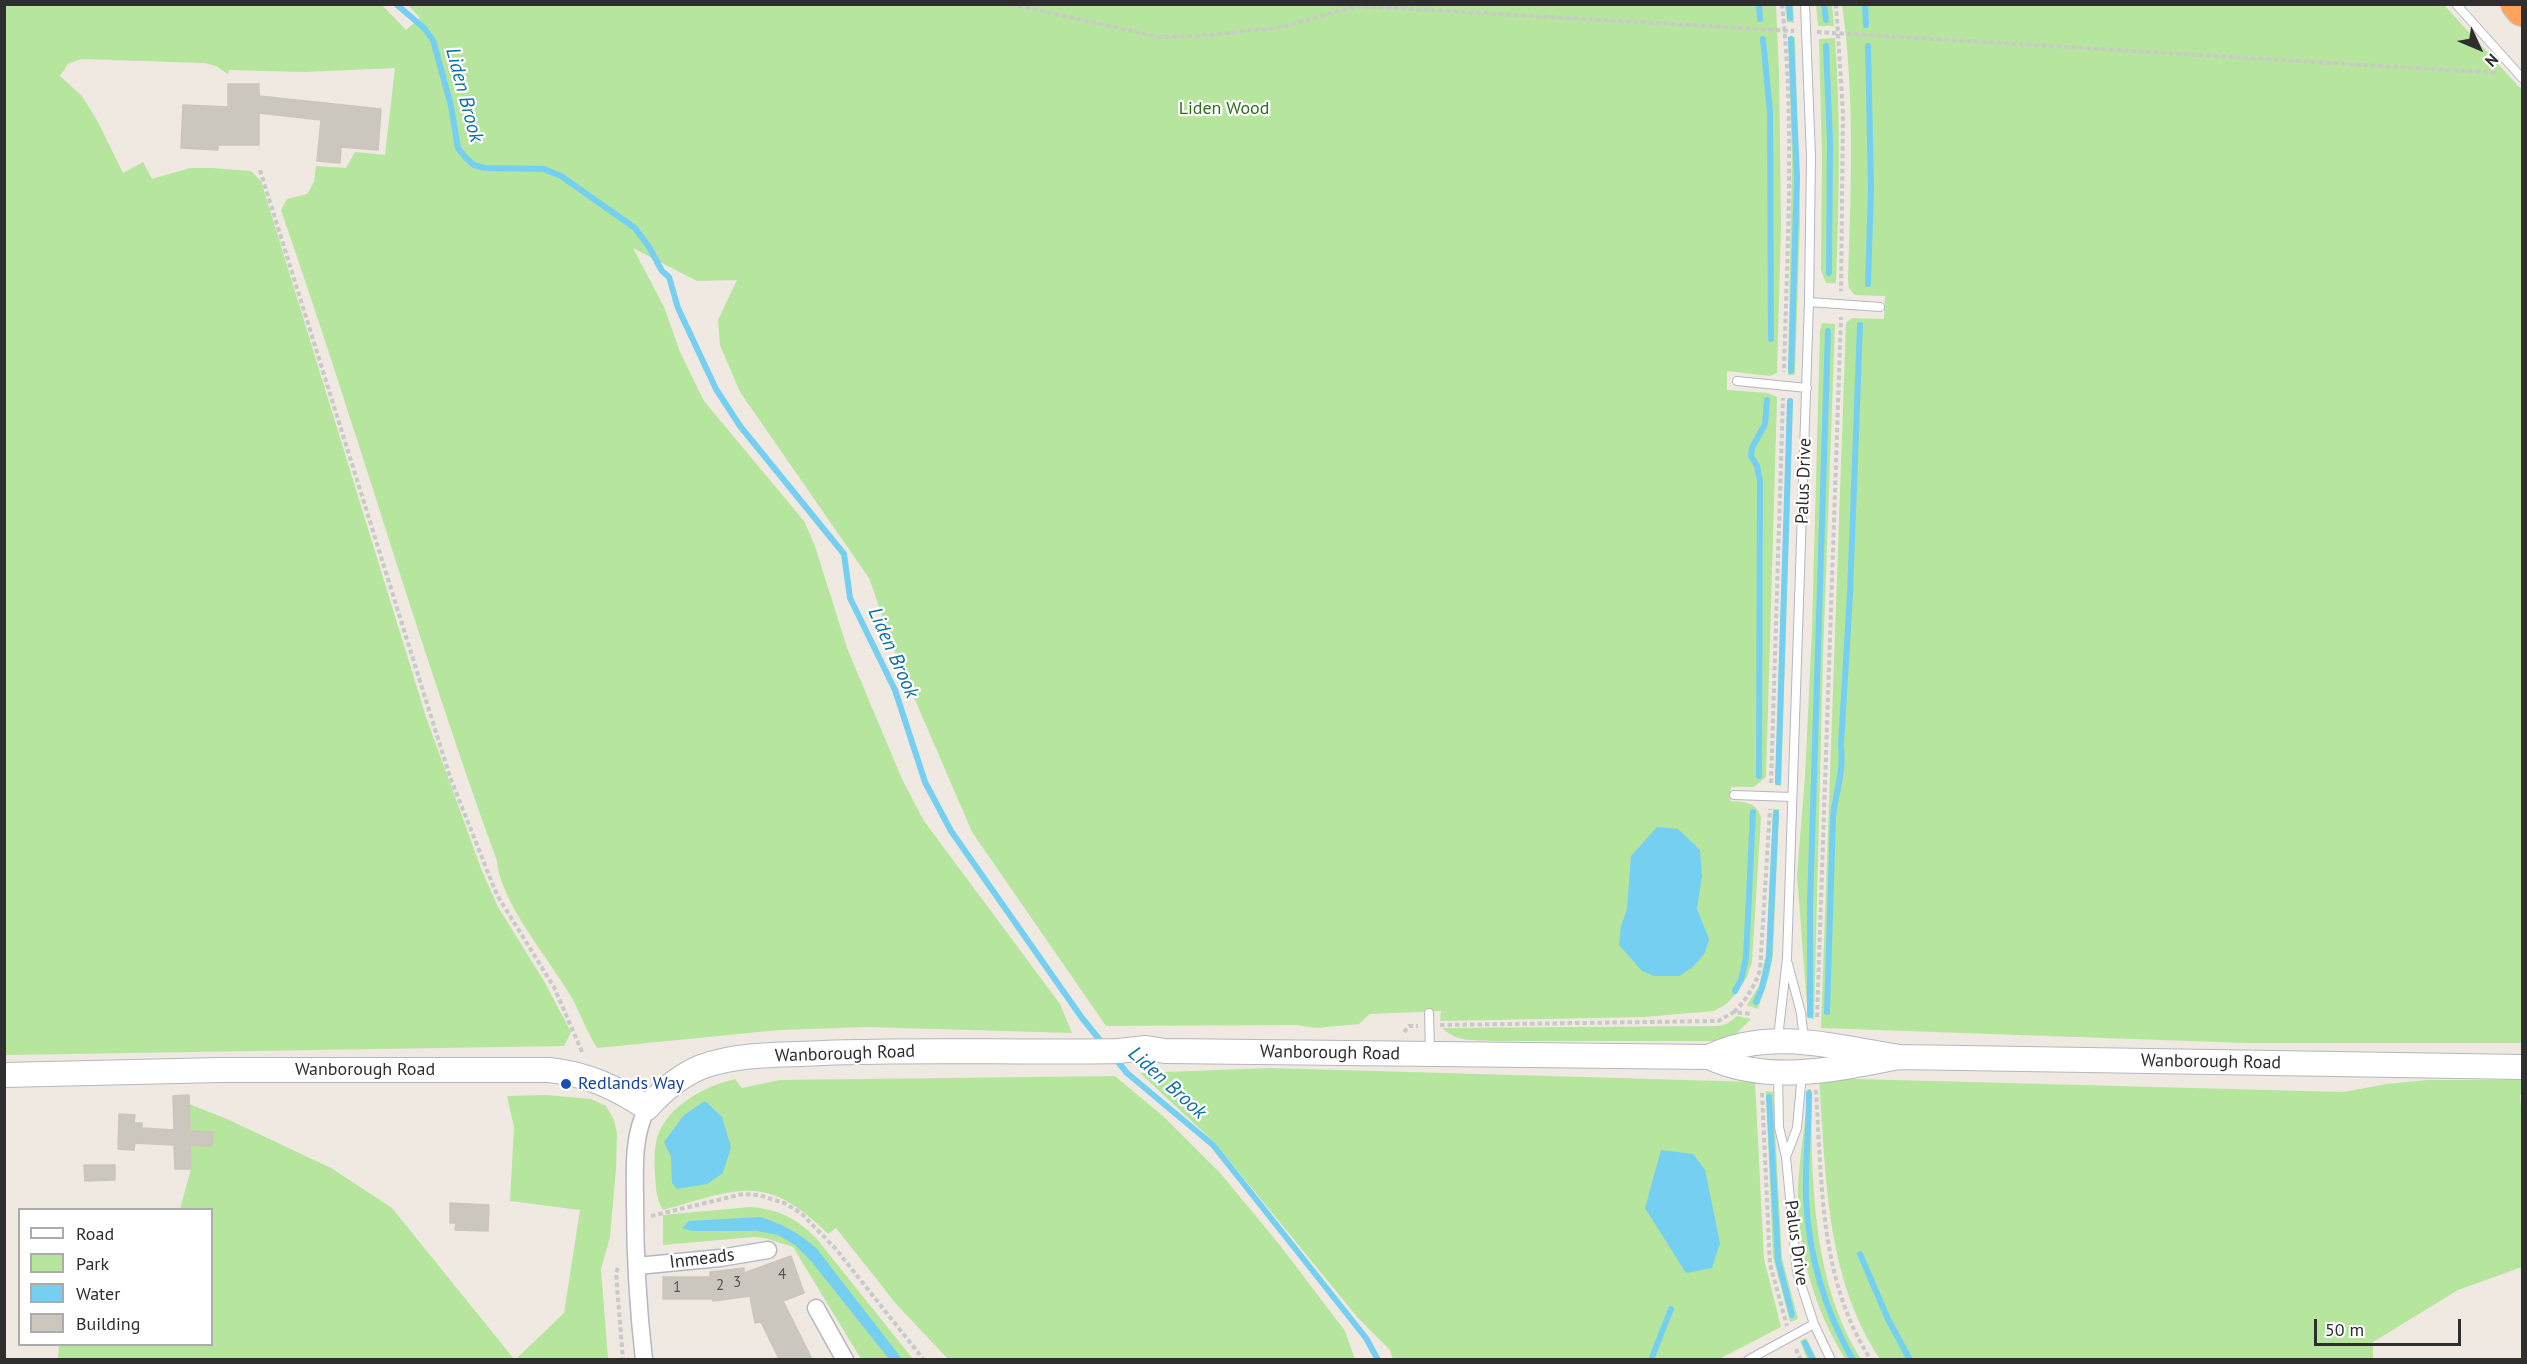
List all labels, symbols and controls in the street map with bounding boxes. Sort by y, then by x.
north arrow [2449,18,2509,78]
water label: Liden Brook [440,45,488,145]
text: N [2481,50,2503,71]
park label: Liden Wood [1179,98,1269,120]
street label: Palus Drive [1792,438,1816,524]
water label: Liden Brook [862,604,924,702]
street label: Wanborough Road [775,1041,915,1067]
street label: Wanborough Road [1260,1041,1400,1065]
water label: Liden Brook [1123,1042,1211,1124]
street label: Wanborough Road [2141,1050,2281,1074]
street label: Wanborough Road [295,1059,435,1081]
place label: Redlands Way [578,1073,684,1095]
marker: Redlands Way [559,1077,573,1091]
street label: Palus Drive [1779,1199,1813,1287]
legend [18,1208,213,1346]
text: Road [76,1222,114,1245]
street label: Inmeads [668,1244,736,1274]
text: Park [76,1252,109,1275]
house number: 4 [778,1266,786,1284]
house number: 3 [733,1274,741,1292]
house number: 2 [716,1277,724,1295]
house number: 1 [673,1279,681,1297]
text: Water [76,1282,120,1305]
scale bar [2317,1307,2464,1345]
text: Building [76,1312,140,1335]
text: 50 m [2325,1318,2364,1341]

